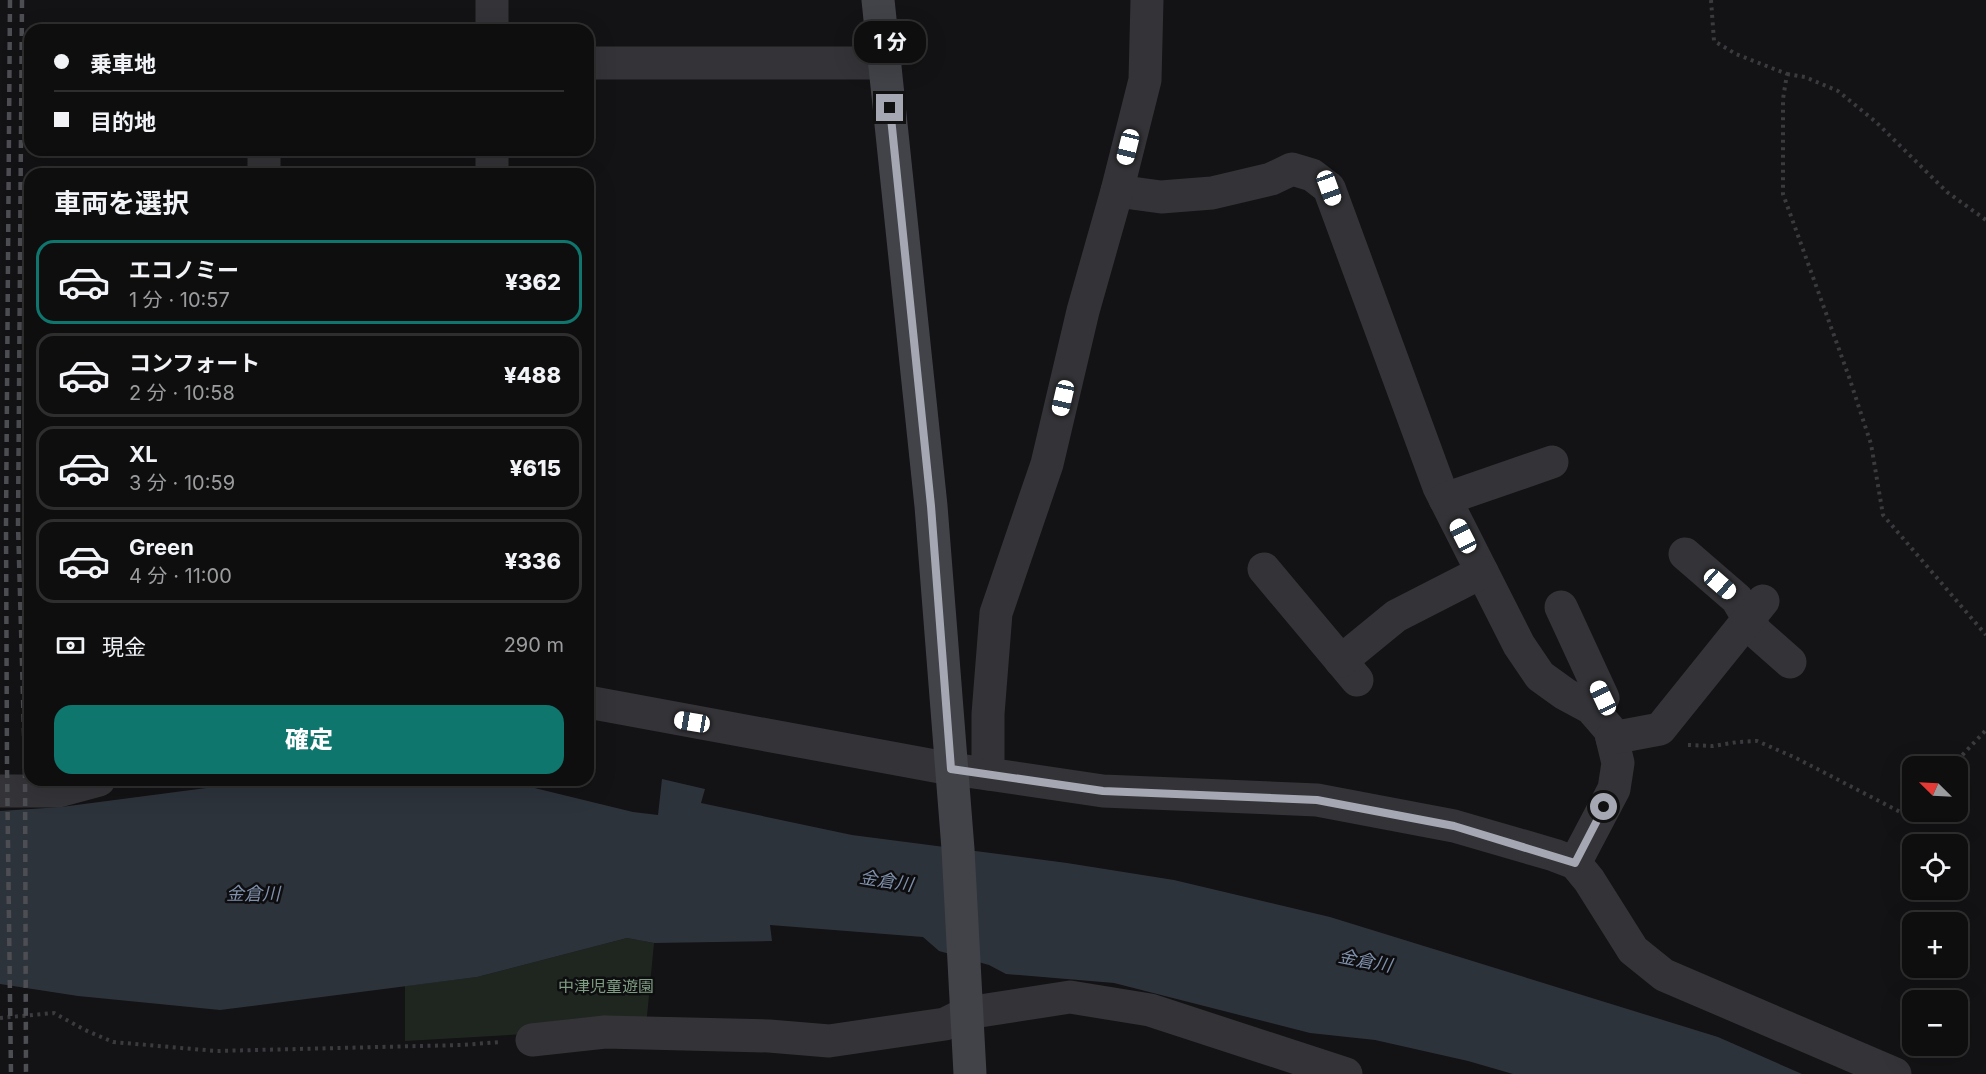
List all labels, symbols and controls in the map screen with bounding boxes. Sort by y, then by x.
callout: 1 分 [854,21,926,63]
text: 1 分 [873,30,907,54]
text: 乗車地 [90,51,156,77]
route end [876,94,903,121]
text: 目的地 [90,109,156,135]
car [1115,127,1141,167]
car [1314,168,1344,208]
text: 車両を選択 [54,187,189,220]
icon: car [57,255,111,309]
text: エコノミー [129,257,239,283]
text: ¥362 [505,269,561,295]
text: 1 分 · 10:57 [129,288,230,312]
icon: car [57,348,111,402]
text: コンフォート [129,350,260,376]
text: ¥488 [504,362,561,388]
car [1050,378,1076,418]
text: 2 分 · 10:58 [129,381,235,405]
icon: car [57,441,111,495]
text: XL [129,441,158,467]
text: ¥615 [510,455,561,481]
text: 3 分 · 10:59 [129,471,235,495]
car [1447,516,1479,556]
icon: car [57,534,111,588]
text: Green [129,534,194,560]
text: ¥336 [505,548,561,574]
text: 4 分 · 11:00 [129,564,232,588]
car [1701,565,1739,603]
icon: cash [54,629,87,662]
text: 290 m [504,633,564,657]
text: 現金 [102,634,146,660]
car [1587,678,1619,718]
button: 確定 [54,705,564,774]
car [673,710,711,734]
north arrow [1902,756,1968,822]
map controls [1902,756,1968,1056]
route start [1590,793,1617,820]
button: locate [1902,834,1968,900]
water label: 金倉川 [858,866,916,895]
water label: 金倉川 [226,883,282,904]
button: + [1902,912,1968,978]
water label: 金倉川 [1337,945,1396,976]
park label: 中津児童遊園 [558,976,654,996]
button: − [1902,990,1968,1056]

